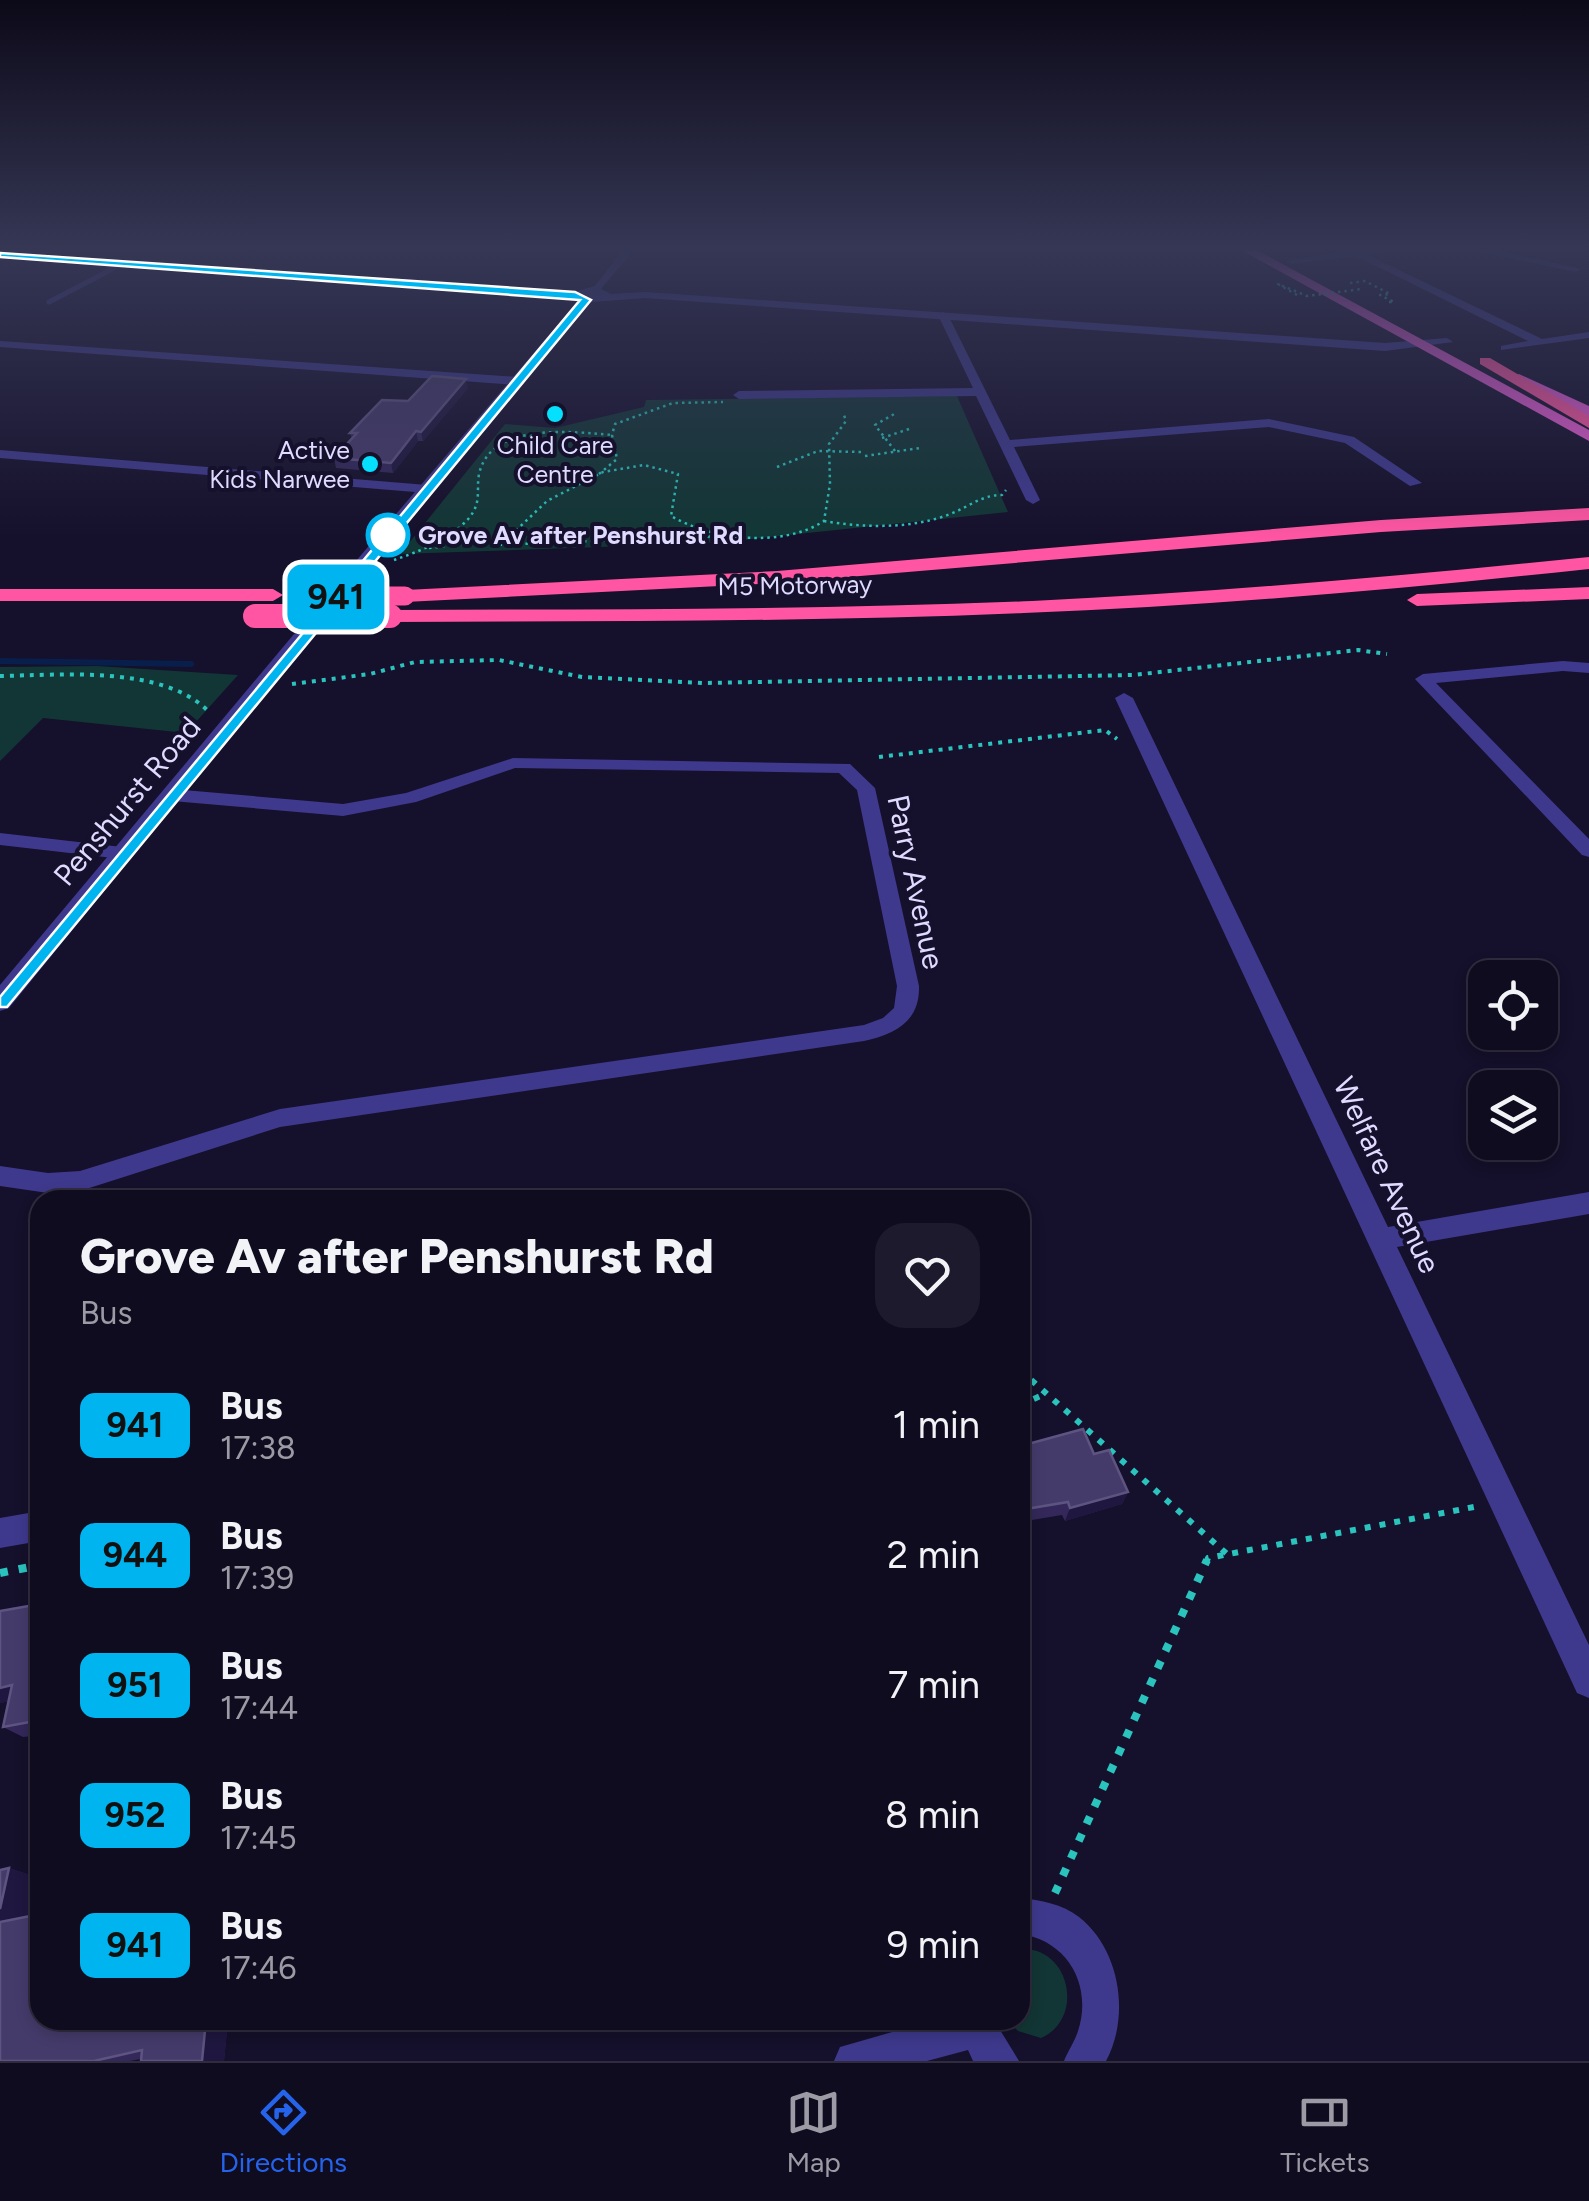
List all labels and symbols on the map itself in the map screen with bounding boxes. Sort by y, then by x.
marker: Child Care Centre [544,403,566,425]
place label: Child Care Centre [497,430,613,489]
place label: Active Kids Narwee [209,435,350,494]
marker: Active Kids Narwee [359,453,381,475]
marker: Grove Av after Penshurst Rd [367,514,409,556]
place label: Grove Av after Penshurst Rd [418,520,743,550]
line badge: 941 [278,564,394,630]
street label: M5 Motorway [717,569,873,601]
street label: Penshurst Road [45,709,209,893]
street label: Parry Avenue [879,791,953,973]
street label: Welfare Avenue [1325,1071,1449,1279]

